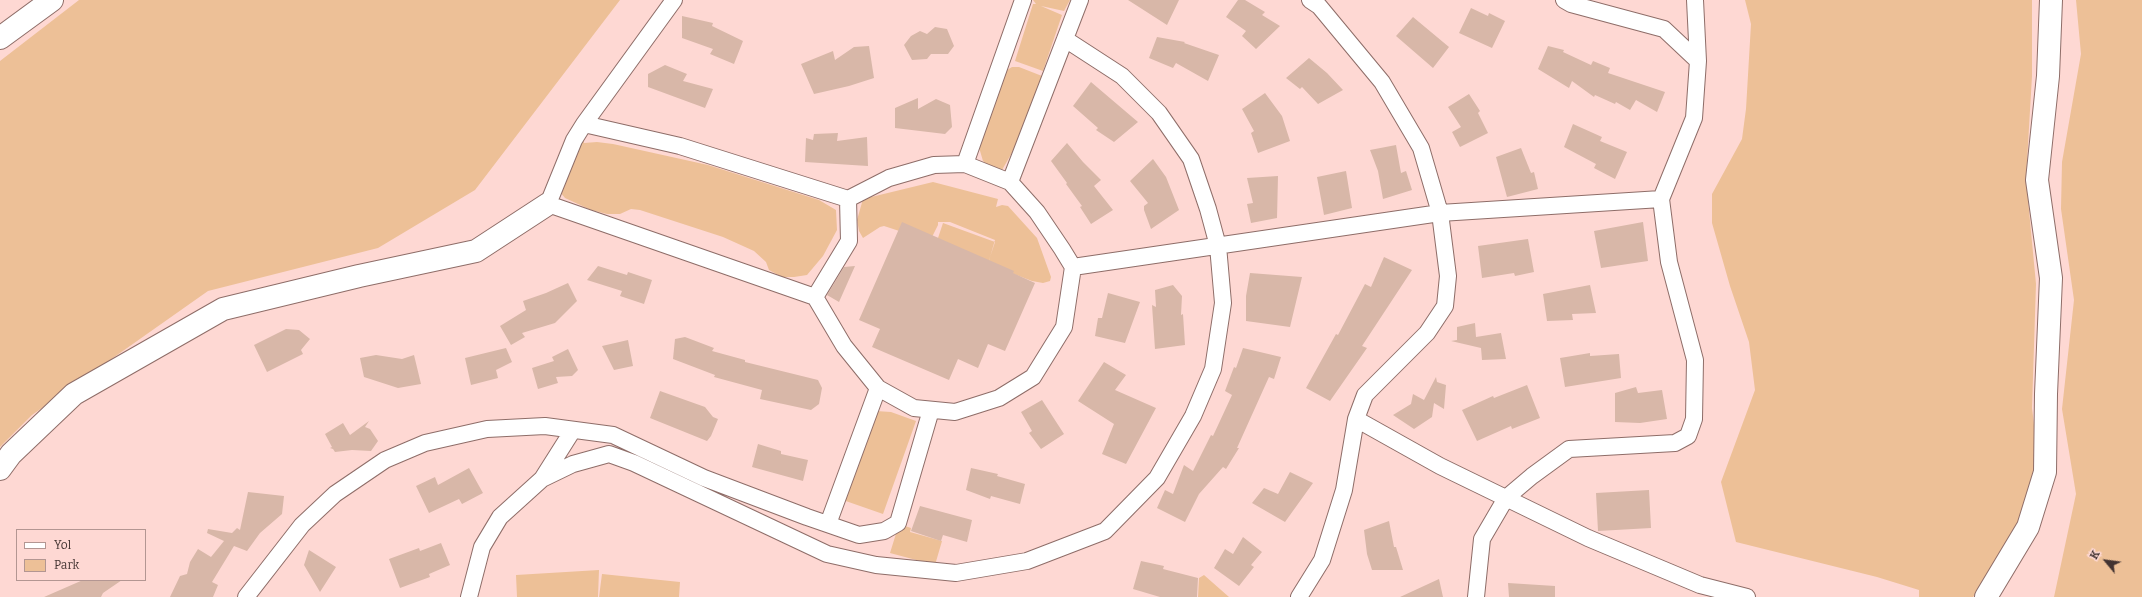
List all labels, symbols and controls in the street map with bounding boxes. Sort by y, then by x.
legend [16,529,146,581]
text: Yol [54,538,71,552]
north arrow [2086,541,2126,581]
text: K [2087,548,2103,562]
text: Park [54,558,79,572]

